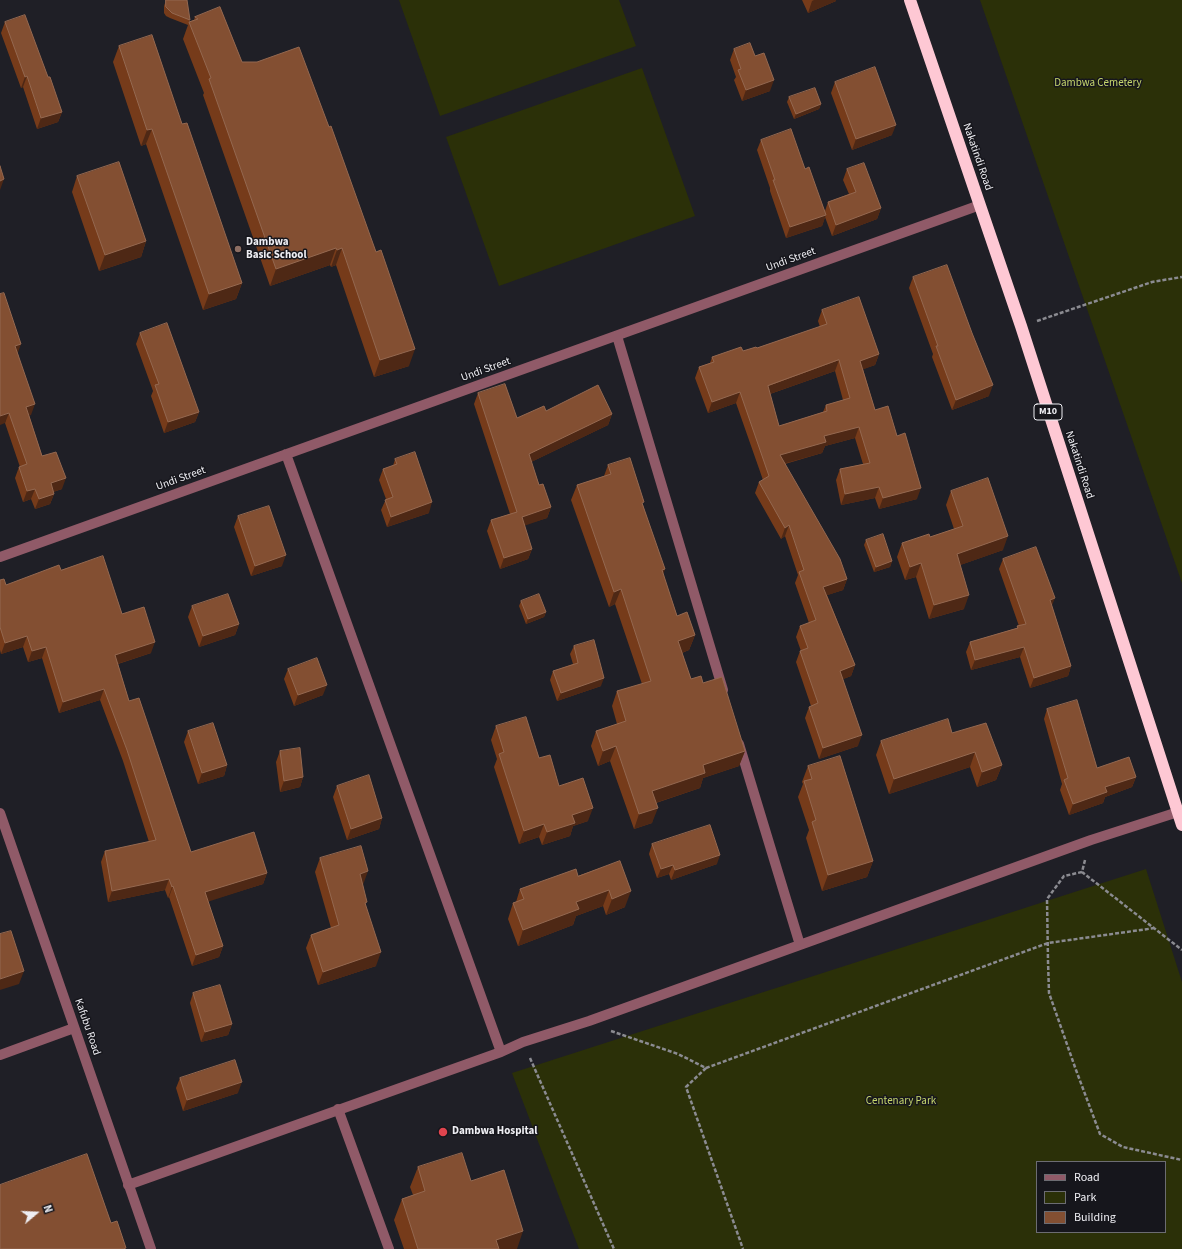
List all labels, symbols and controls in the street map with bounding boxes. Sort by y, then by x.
park label: Dambwa Cemetery [1054,77,1142,91]
street label: Nakatindi Road [959,122,995,192]
place label: Dambwa Basic School [246,236,307,262]
marker: Dambwa Basic School [233,244,243,254]
street label: Undi Street [764,245,818,275]
street label: Undi Street [459,355,513,385]
road number: M10 [1034,404,1062,420]
street label: Nakatindi Road [1062,429,1096,501]
street label: Undi Street [154,464,208,494]
street label: Kafubu Road [71,997,103,1057]
park label: Centenary Park [866,1095,936,1109]
place label: Dambwa Hospital [452,1125,537,1139]
marker: Dambwa Hospital [437,1126,449,1138]
legend [1036,1161,1166,1233]
text: Road [1074,1169,1100,1186]
text: Park [1074,1189,1096,1206]
north arrow [16,1193,56,1233]
text: N [40,1203,56,1215]
text: Building [1074,1209,1116,1226]

